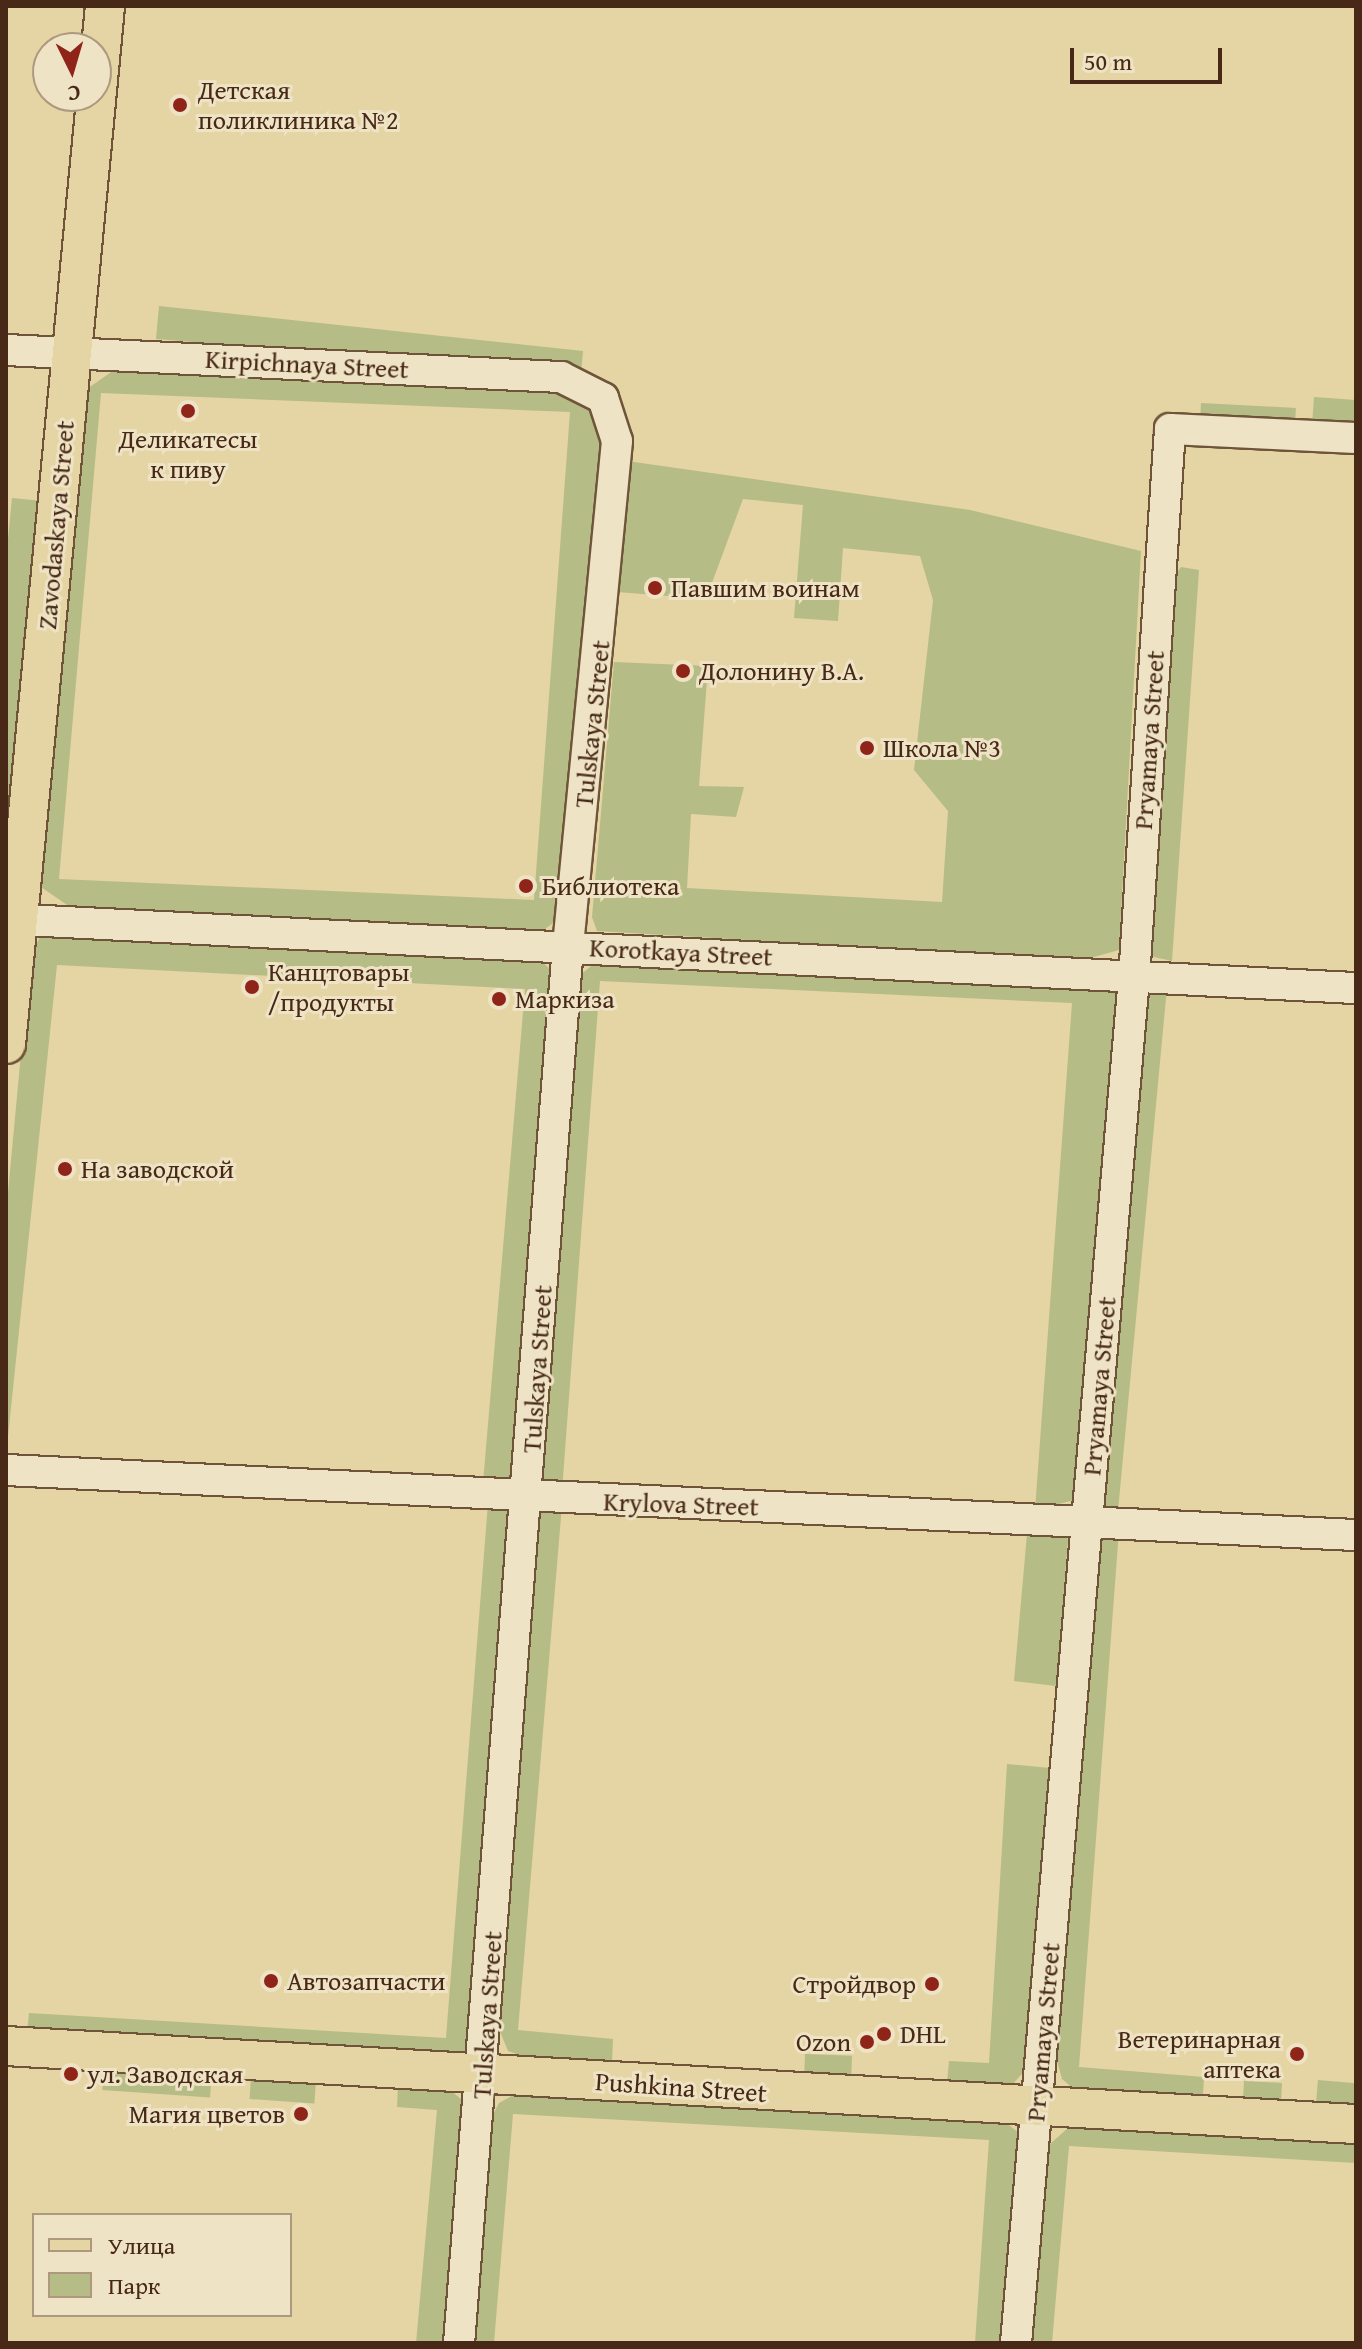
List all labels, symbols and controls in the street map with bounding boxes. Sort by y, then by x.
north arrow [32,32,112,112]
scale bar [1074,32,1226,82]
text: 50 m [1084,44,1132,79]
place label: Детская поликлиника №2 [198,74,398,136]
text: С [66,77,82,110]
marker: Детская поликлиника №2 [169,94,191,116]
street label: Kirpichnaya Street [204,343,410,385]
marker: Деликатесы к пиву [179,402,197,420]
street label: Zavodaskaya Street [31,419,81,631]
place label: Деликатесы к пиву [118,423,258,484]
place label: Павшим воинам [671,572,860,604]
marker: Павшим воинам [646,579,664,597]
street label: Tulskaya Street [568,639,616,809]
street label: Pryamaya Street [1127,649,1171,831]
place label: Долонину В.А. [699,655,864,687]
marker: Долонину В.А. [674,662,692,680]
place label: Школа №3 [883,732,1001,764]
marker: Школа №3 [858,739,876,757]
place label: Библиотека [542,870,679,902]
marker: Библиотека [517,877,535,895]
street label: Korotkaya Street [589,932,773,972]
place label: Канцтовары /продукты [268,956,409,1018]
marker: Канцтовары /продукты [243,978,261,996]
place label: Маркиза [515,983,615,1015]
marker: Маркиза [490,990,508,1008]
place label: На заводской [81,1153,234,1185]
marker: На заводской [56,1160,74,1178]
street label: Tulskaya Street [516,1284,558,1454]
street label: Pryamaya Street [1076,1295,1122,1477]
street label: Krylova Street [603,1486,759,1522]
street label: Tulskaya Street [466,1930,508,2100]
street label: Pryamaya Street [1020,1941,1066,2123]
place label: Автозапчасти [287,1965,445,1997]
place label: Стройдвор [792,1968,916,2000]
marker: Автозапчасти [262,1972,280,1990]
marker: Стройдвор [923,1975,941,1993]
place label: DHL [900,2018,946,2050]
place label: Ветеринарная аптека [1118,2023,1281,2084]
marker: DHL [875,2025,893,2043]
place label: Ozon [796,2026,851,2058]
marker: Ozon [858,2033,876,2051]
marker: Ветеринарная аптека [1288,2045,1306,2063]
place label: ул. Заводская [87,2058,243,2090]
marker: ул. Заводская [62,2065,80,2083]
street label: Pushkina Street [594,2065,768,2109]
place label: Магия цветов [129,2098,285,2130]
marker: Магия цветов [292,2105,310,2123]
legend [32,2213,292,2317]
text: Улица [108,2228,175,2263]
text: Парк [108,2268,160,2303]

